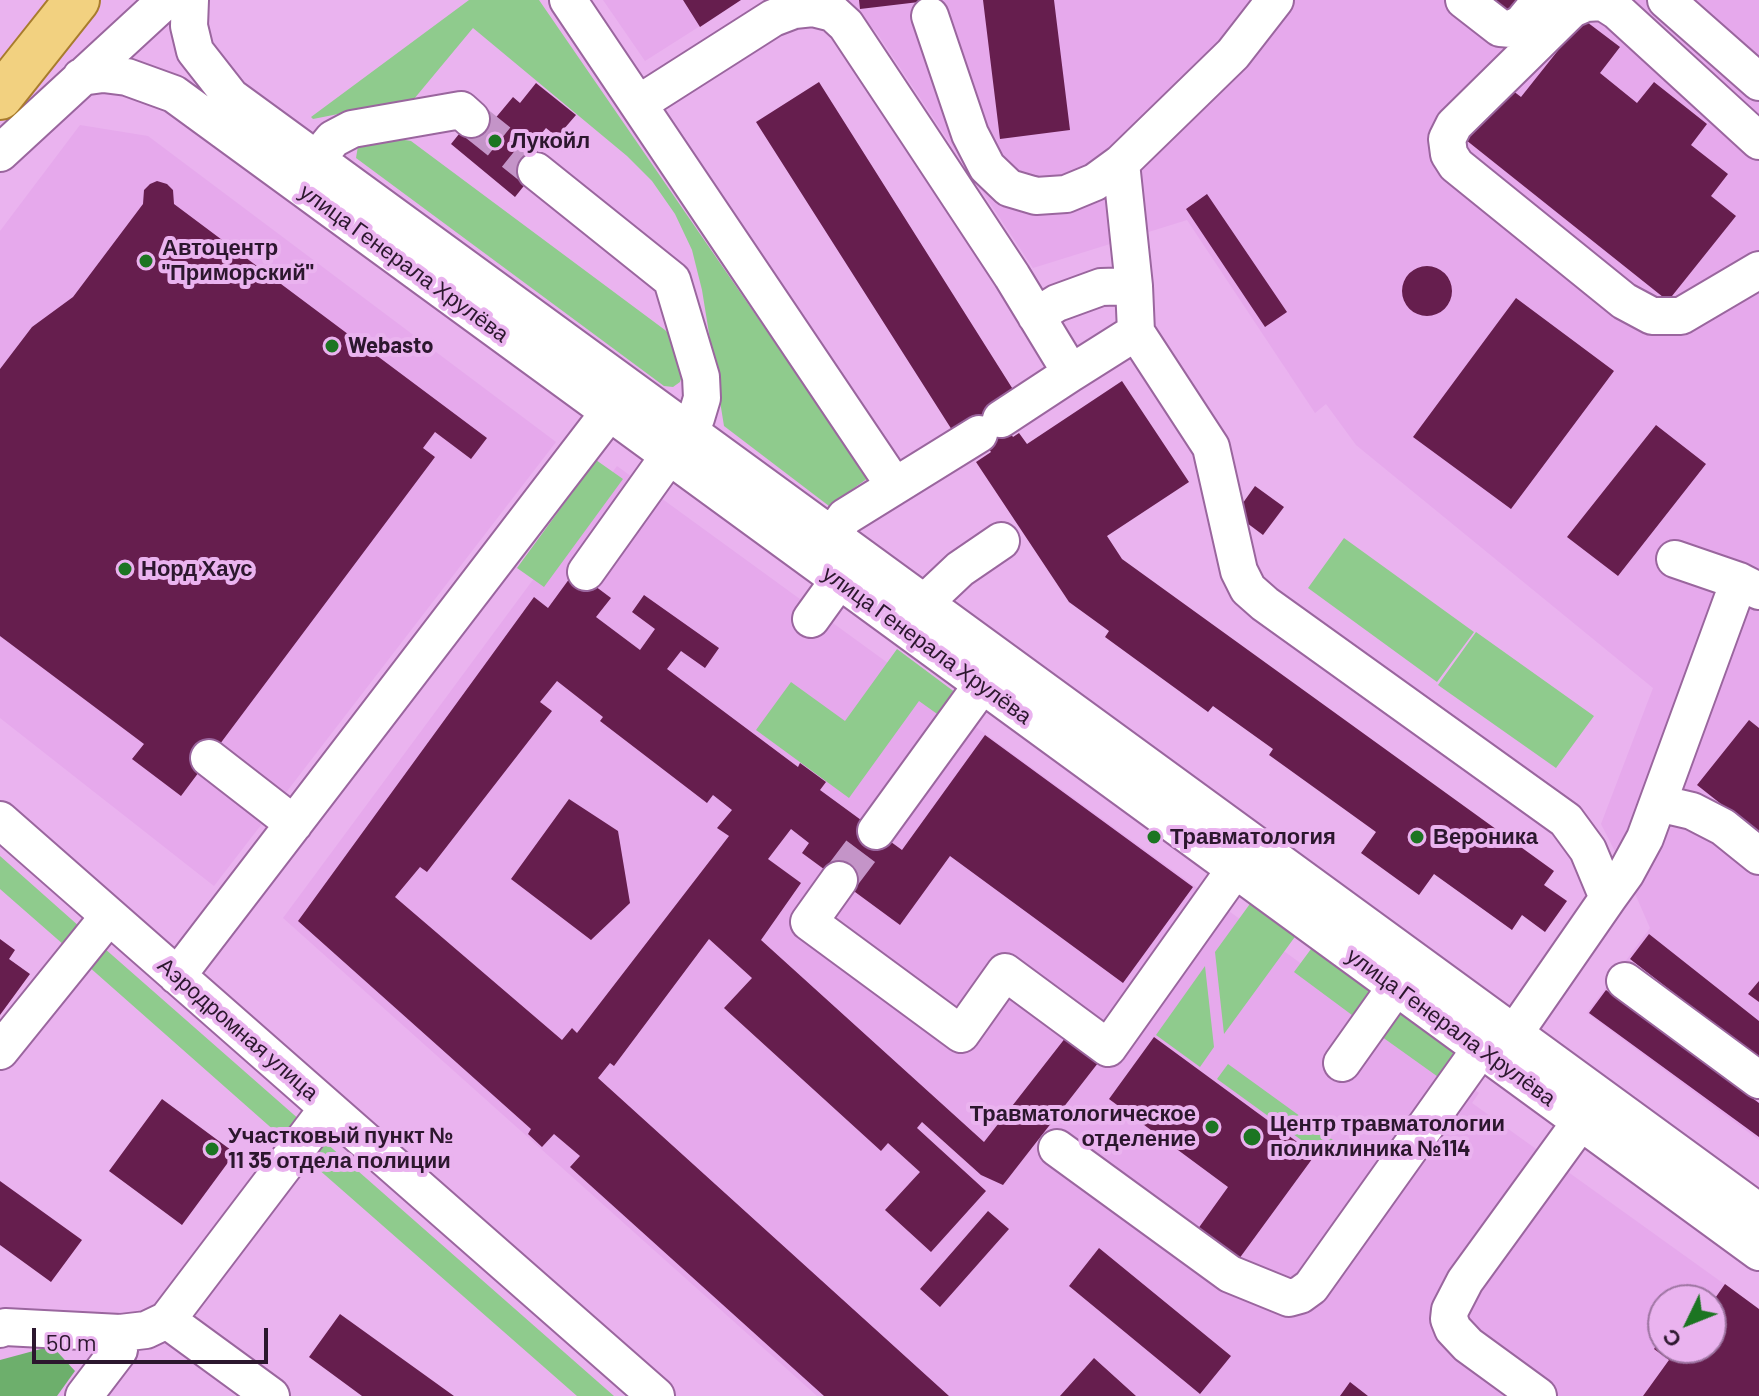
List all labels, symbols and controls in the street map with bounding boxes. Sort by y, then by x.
place label: Лукойл [511,128,590,154]
marker: Лукойл [486,132,504,150]
street label: улица Генерала Хрулёва [294,178,514,348]
place label: Автоцентр "Приморский" [162,235,314,286]
marker: Автоцентр "Приморский" [137,252,155,270]
place label: Webasto [348,333,433,359]
marker: Webasto [323,337,341,355]
place label: Норд Хаус [141,556,252,582]
marker: Норд Хаус [116,560,134,578]
street label: улица Генерала Хрулёва [817,560,1037,730]
place label: Травматология [1170,824,1336,850]
place label: Вероника [1433,824,1538,850]
marker: Травматология [1145,828,1163,846]
marker: Вероника [1408,828,1426,846]
street label: улица Генерала Хрулёва [1341,942,1561,1112]
street label: Аэродромная улица [152,952,324,1106]
place label: Травматологическое отделение [970,1101,1196,1152]
place label: Центр травматологии поликлиника №114 [1270,1111,1505,1162]
marker: Травматологическое отделение [1203,1118,1221,1136]
place label: Участковый пункт № 11 35 отдела полиции [228,1123,454,1174]
marker: Центр травматологии поликлиника №114 [1241,1126,1263,1148]
marker: Участковый пункт № 11 35 отдела полиции [203,1140,221,1158]
north arrow [1647,1284,1727,1364]
scale bar [36,1312,272,1362]
text: С [1656,1324,1686,1354]
text: 50 m [46,1327,97,1356]

